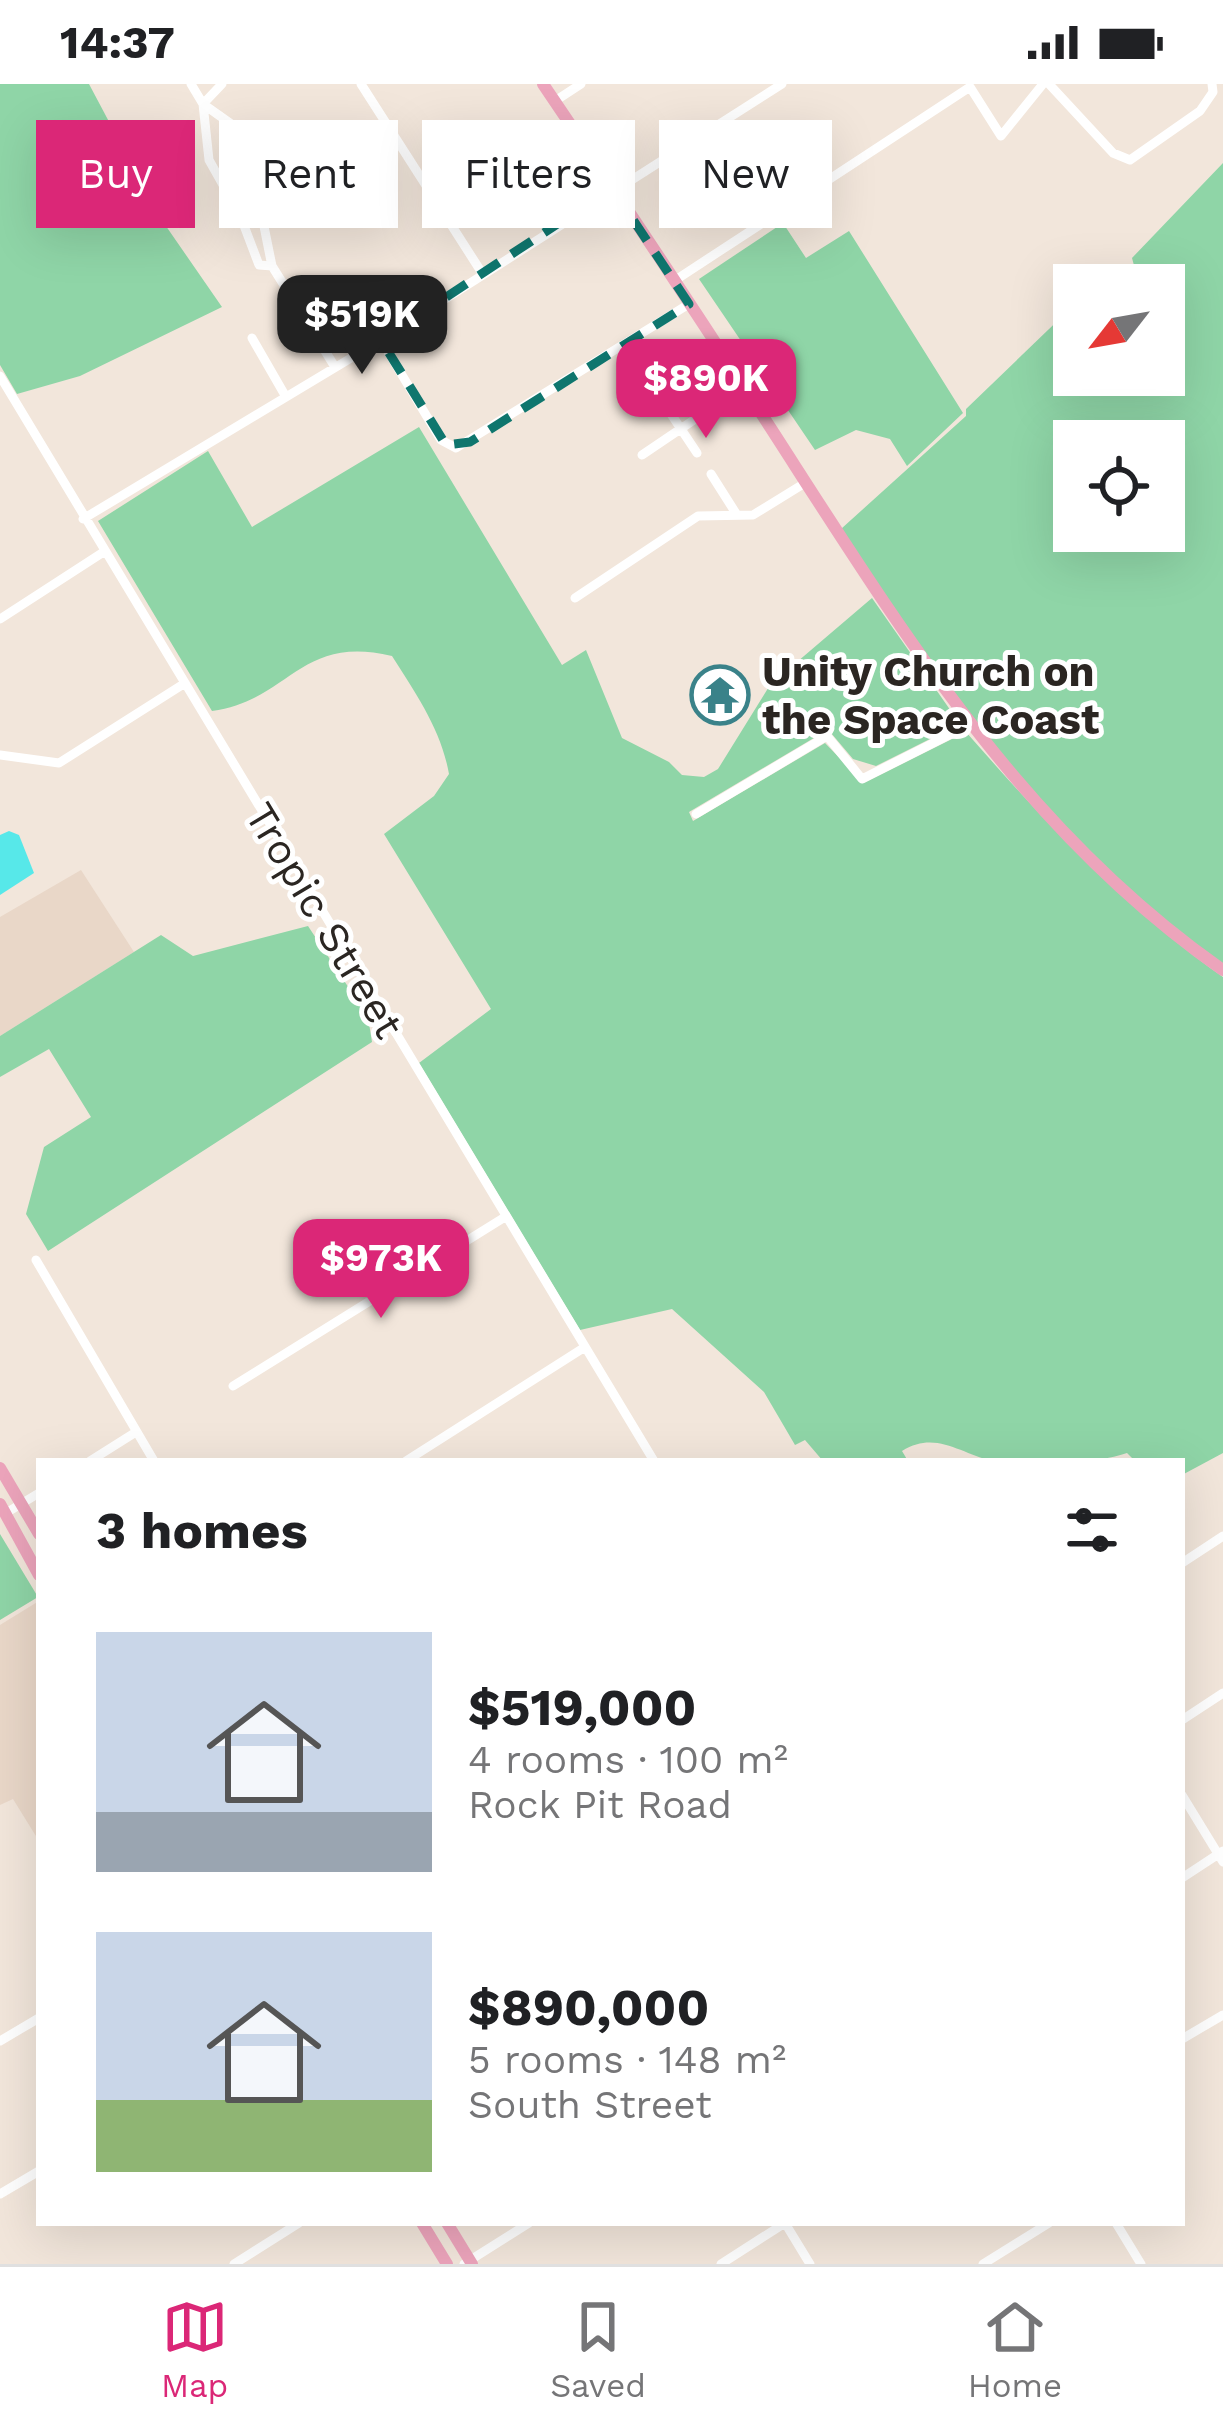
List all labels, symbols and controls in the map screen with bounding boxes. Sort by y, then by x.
text: 14:37 [60,16,175,69]
chip: Buy [36,120,195,228]
chip: Rent [219,120,398,228]
chip: Filters [422,120,635,228]
chip: New [659,120,832,228]
north arrow [1053,264,1185,396]
map controls [1053,264,1185,552]
pin: $519K [278,275,446,377]
text: $519K [304,291,420,336]
pin: $890K [622,339,790,441]
text: $890K [643,355,769,400]
button: locate [1053,420,1185,552]
place label: Unity Church on the Space Coast [762,647,1099,744]
temple icon: Unity Church on the Space Coast [689,664,751,726]
street label: Tropic Street [235,794,414,1047]
pin: $973K [297,1219,465,1321]
text: $973K [320,1235,442,1280]
icon: filters [1059,1497,1125,1563]
text: 3 homes [96,1501,308,1560]
text: $519,000 [468,1678,696,1737]
icon: home [192,1680,336,1824]
text: 4 rooms · 100 m² [468,1737,788,1782]
text: Rock Pit Road [468,1782,732,1827]
text: $890,000 [468,1978,709,2037]
icon: home [192,1980,336,2124]
text: 5 rooms · 148 m² [468,2037,786,2082]
text: South Street [468,2082,712,2127]
tab: Map [161,2294,228,2405]
tab: Saved [550,2294,646,2405]
tab: Home [968,2294,1062,2405]

